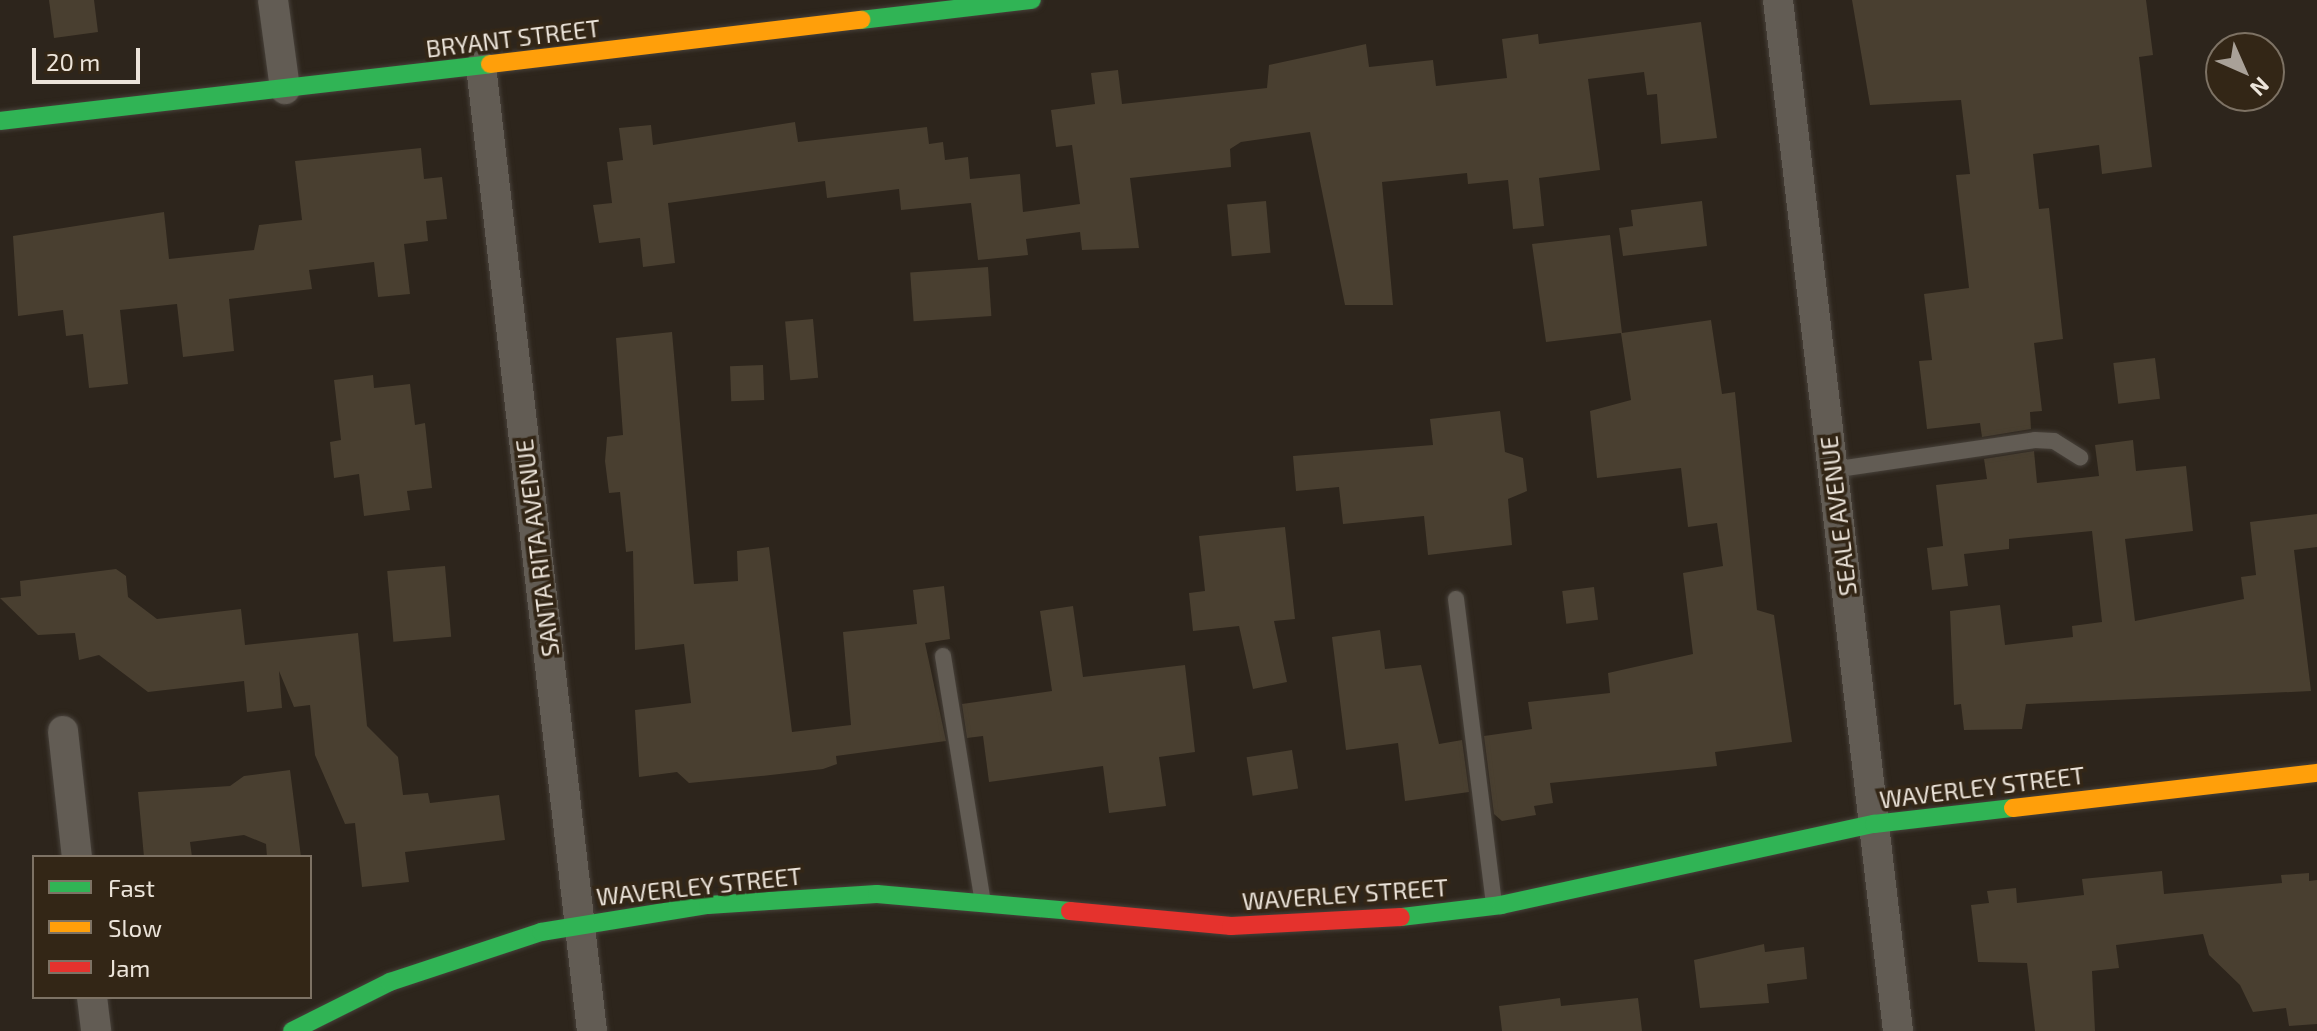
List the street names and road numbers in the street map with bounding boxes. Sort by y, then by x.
street label: BRYANT STREET [424,13,602,63]
street label: SEALE AVENUE [1814,434,1862,598]
street label: SANTA RITA AVENUE [509,437,565,659]
street label: WAVERLEY STREET [1877,760,2087,814]
street label: WAVERLEY STREET [595,861,803,911]
street label: WAVERLEY STREET [1241,872,1449,916]

